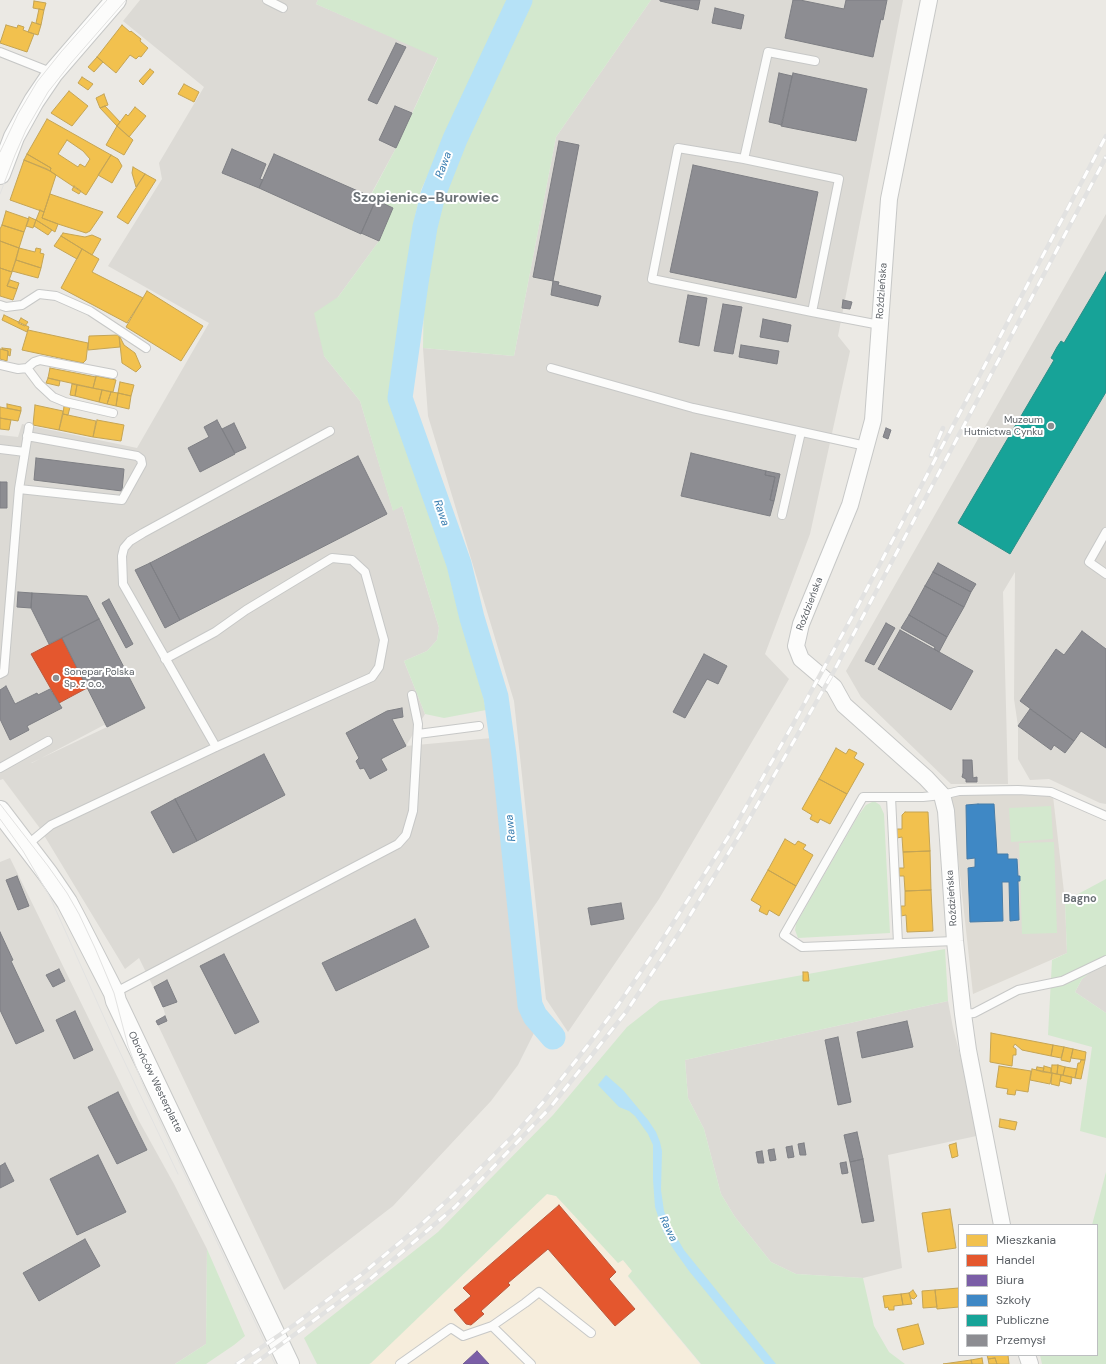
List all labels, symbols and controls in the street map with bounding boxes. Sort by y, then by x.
water label: Rawa [433,150,455,180]
district label: Szopienice-Burowiec [353,190,499,206]
street label: Roździeńska [874,263,890,319]
place label: Muzeum Hutnictwa Cynku [964,414,1043,438]
marker: Muzeum Hutnictwa Cynku [1046,421,1056,431]
water label: Rawa [430,498,452,528]
street label: Roździeńska [794,576,826,632]
place label: Sonepar Polska Sp. z o.o. [64,666,134,690]
marker: Sonepar Polska Sp. z o.o. [51,673,61,683]
water label: Rawa [503,814,519,842]
street label: Roździeńska [944,870,960,926]
district label: Bagno [1063,892,1097,906]
street label: Obrońców Westerplatte [125,1030,185,1134]
water label: Rawa [656,1214,680,1244]
legend [958,1224,1098,1356]
text: Mieszkania [996,1232,1056,1248]
text: Handel [996,1252,1035,1268]
text: Biura [996,1272,1024,1288]
text: Szkoły [996,1292,1031,1308]
text: Publiczne [996,1312,1049,1328]
text: Przemysł [996,1332,1046,1348]

